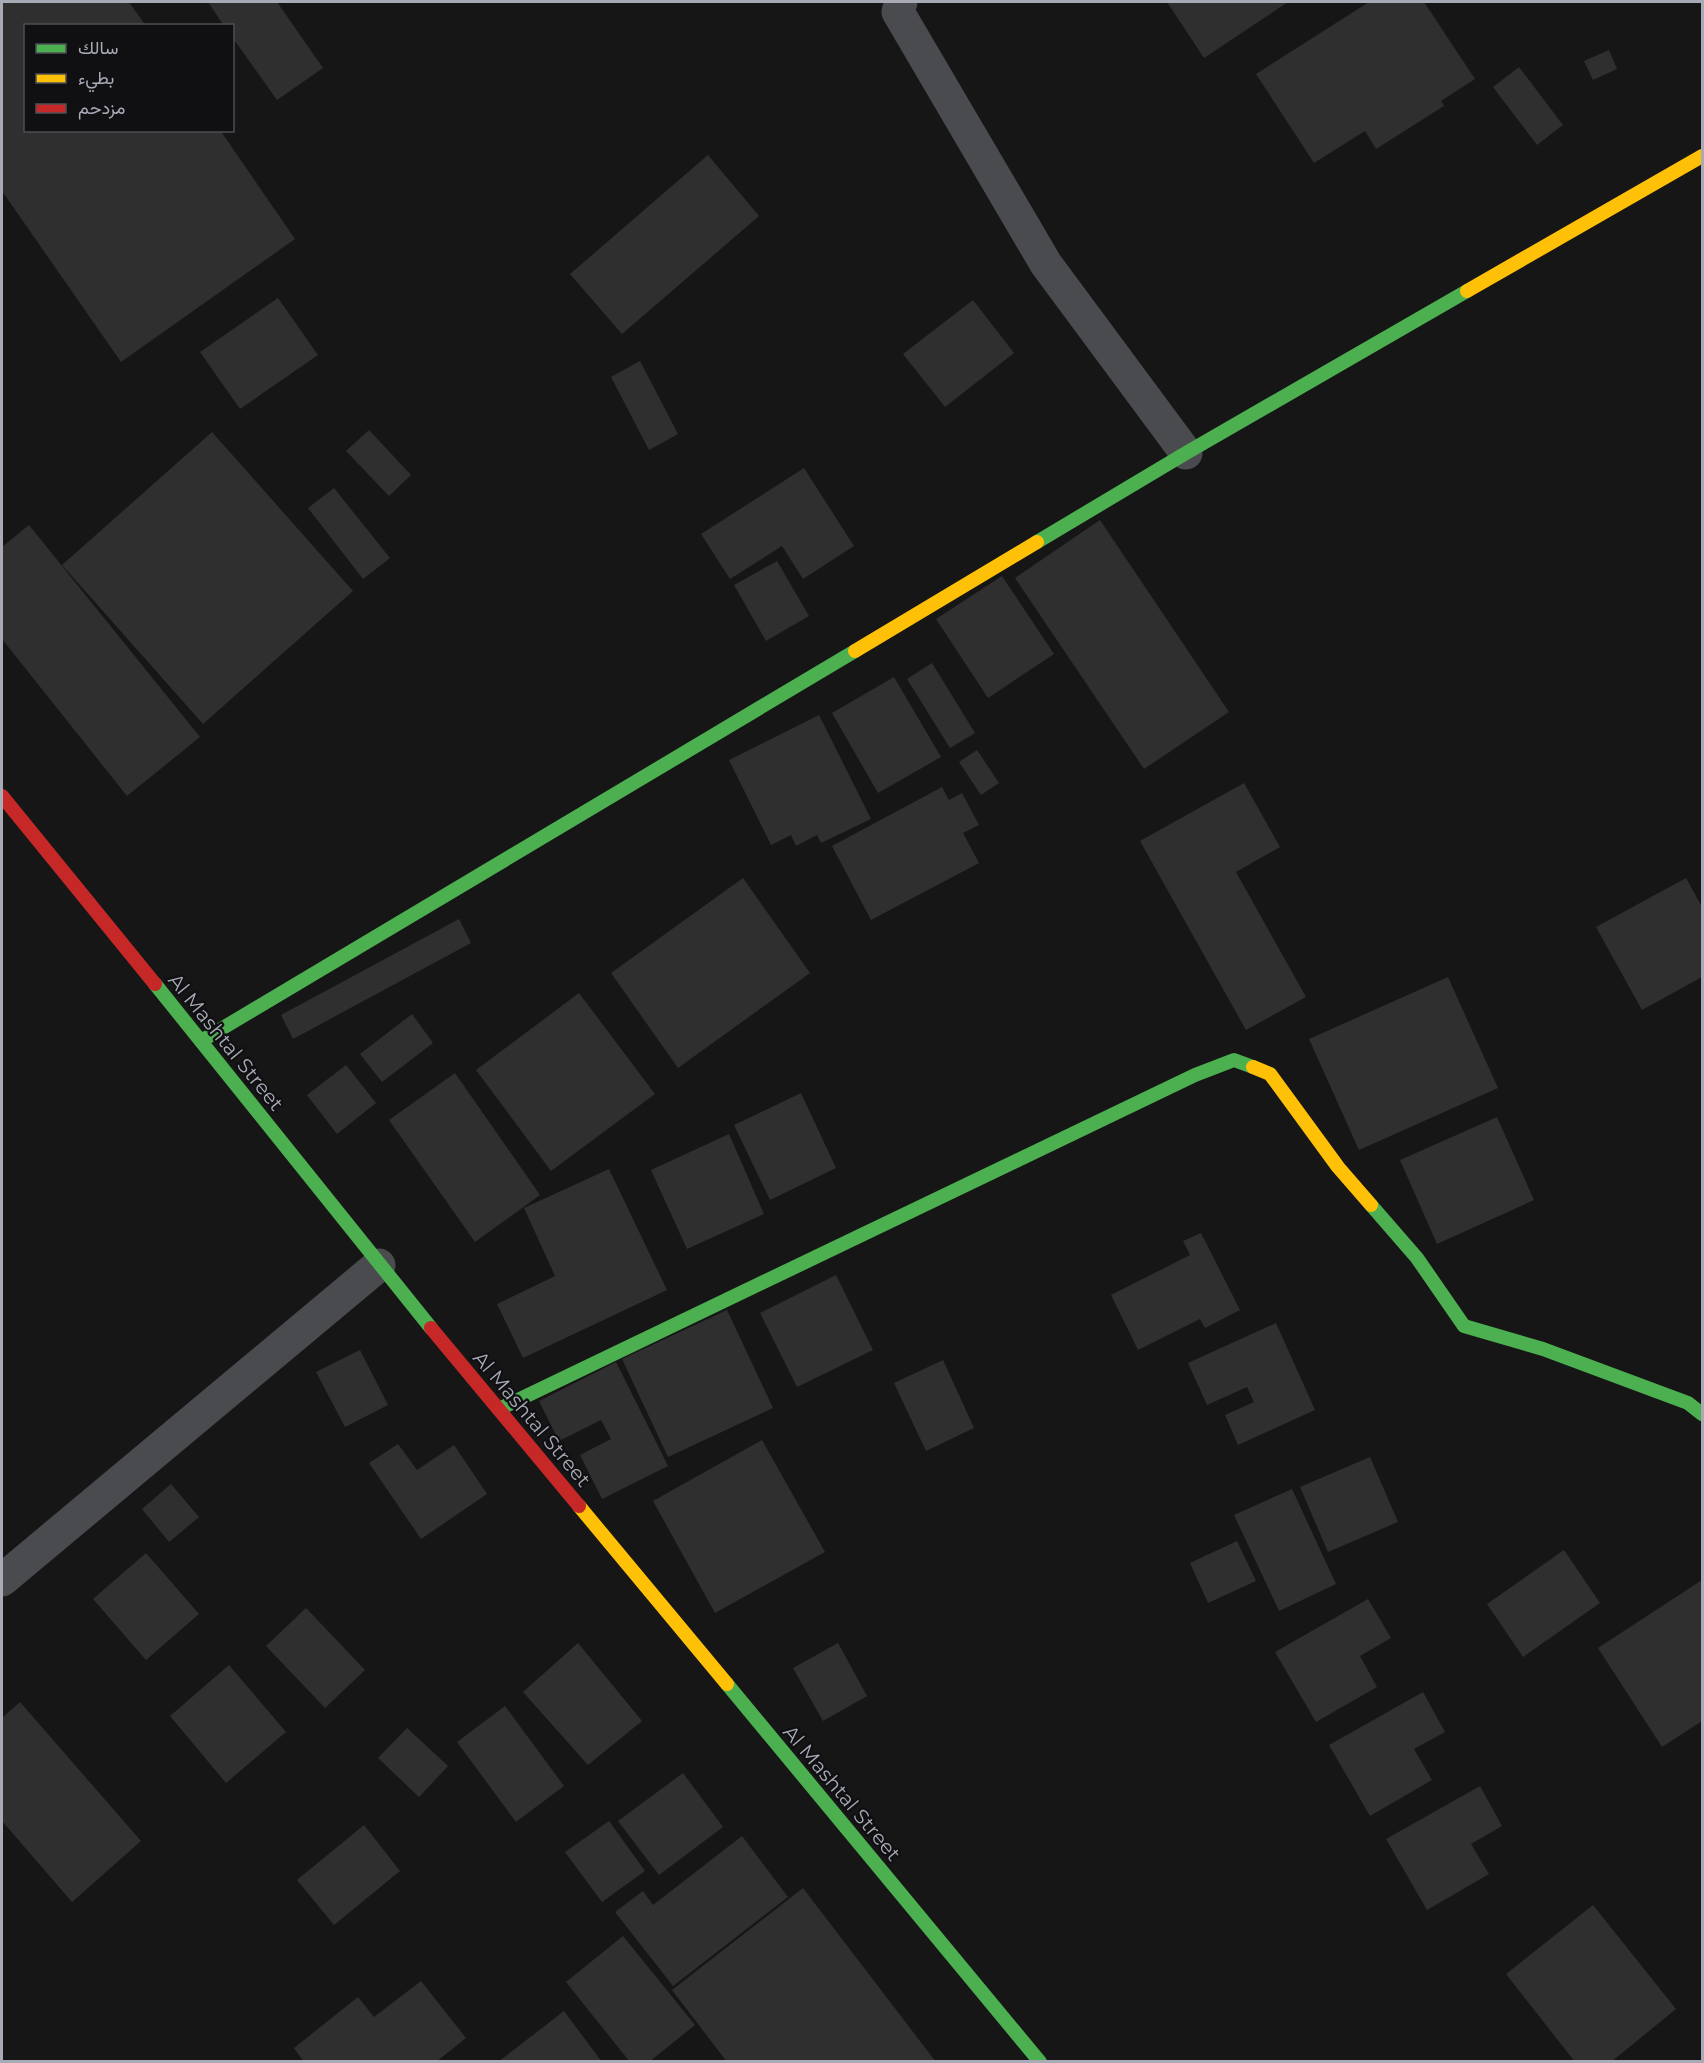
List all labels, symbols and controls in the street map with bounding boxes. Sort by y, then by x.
legend [24,24,234,132]
text: سالك [78,37,118,59]
text: بطيء [78,67,114,93]
text: مزدحم [78,97,125,120]
street label: Al Mashtal Street [163,968,289,1116]
street label: Al Mashtal Street [468,1346,596,1492]
street label: Al Mashtal Street [778,1720,906,1866]

